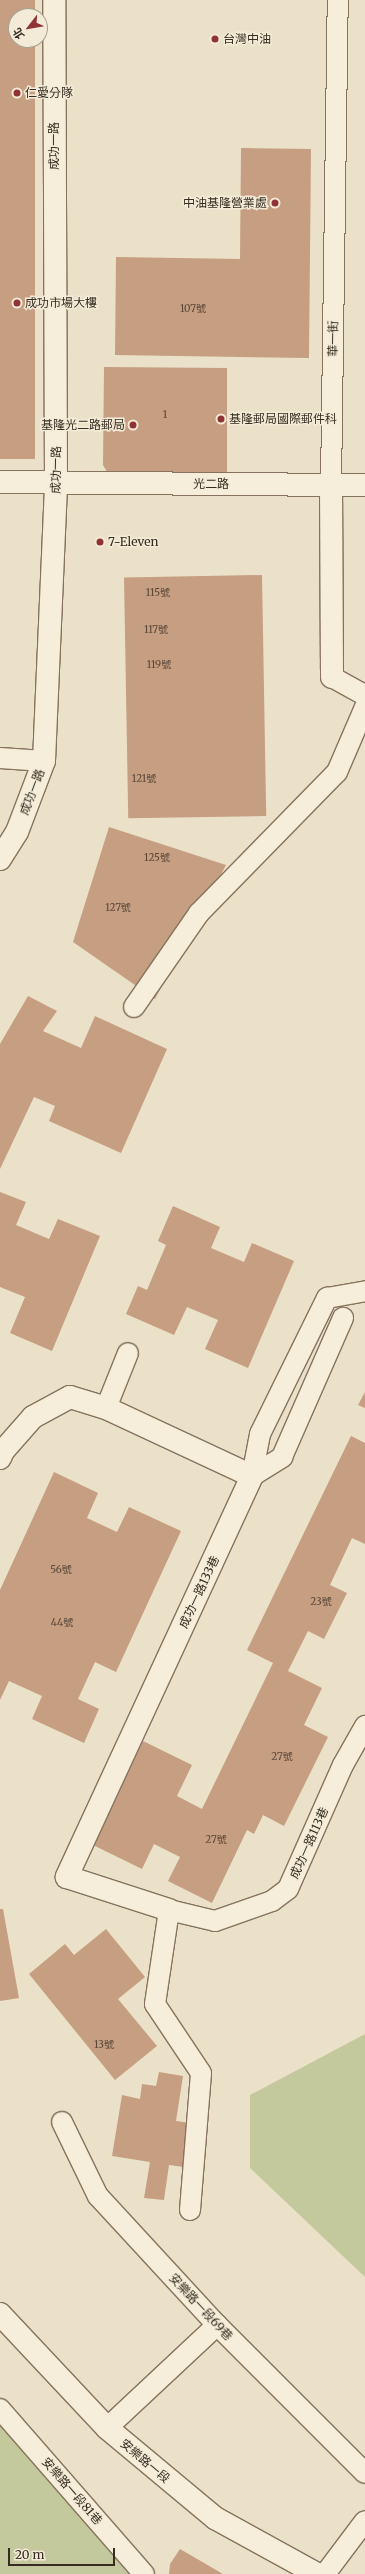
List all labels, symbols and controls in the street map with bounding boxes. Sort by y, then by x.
north arrow [8,8,48,48]
text: 北 [10,25,27,42]
place label: 台灣中油 [223,32,271,46]
marker: 台灣中油 [210,34,220,44]
place label: 仁愛分隊 [25,86,73,100]
marker: 仁愛分隊 [12,88,22,98]
street label: 成功一路 [47,122,61,170]
place label: 中油基隆營業處 [183,196,267,210]
marker: 中油基隆營業處 [270,198,280,208]
place label: 成功市場大樓 [25,296,97,310]
marker: 成功市場大樓 [12,298,22,308]
house number: 107號 [180,303,206,315]
street label: 華一街 [325,321,341,357]
house number: 1 [163,409,167,421]
place label: 基隆郵局國際郵件科 [229,412,337,426]
marker: 基隆郵局國際郵件科 [216,414,226,424]
place label: 基隆光二路郵局 [41,418,125,432]
marker: 基隆光二路郵局 [128,420,138,430]
street label: 成功一路 [48,446,64,494]
street label: 光二路 [193,477,229,491]
place label: 7-Eleven [108,535,158,549]
marker: 7-Eleven [95,537,105,547]
house number: 115號 [146,587,170,599]
house number: 117號 [144,624,168,636]
house number: 119號 [147,659,171,671]
street label: 成功一路 [17,767,47,817]
house number: 121號 [132,773,156,785]
house number: 125號 [144,852,170,864]
house number: 127號 [105,902,131,914]
street label: 成功一路133巷 [176,1553,222,1631]
house number: 56號 [50,1564,72,1576]
house number: 23號 [310,1596,332,1608]
house number: 44號 [51,1617,73,1629]
house number: 27號 [271,1751,293,1763]
street label: 成功一路113巷 [287,1805,331,1881]
house number: 27號 [205,1834,227,1846]
house number: 13號 [94,2039,114,2051]
street label: 安樂路一段69巷 [166,2271,236,2343]
street label: 安樂路一段 [117,2436,173,2486]
street label: 安樂路一段81巷 [39,2454,105,2528]
scale bar [10,2540,117,2566]
text: 20 m [15,2547,44,2562]

